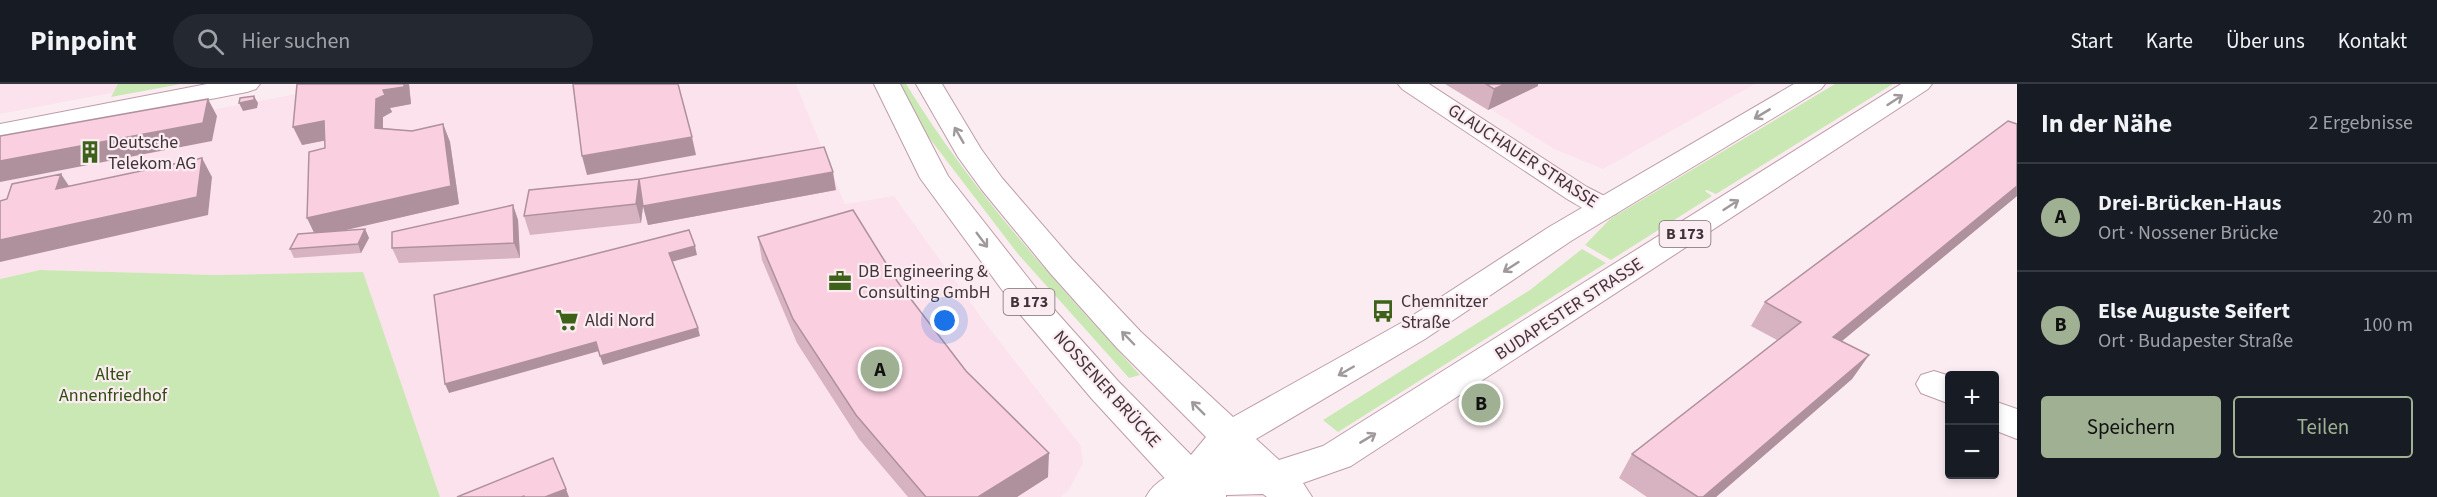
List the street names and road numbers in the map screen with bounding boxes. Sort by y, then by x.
street label: GLAUCHAUER STRASSE [1443,98,1603,214]
road number: B 173 [1660,221,1710,247]
street label: BUDAPESTER STRASSE [1490,252,1648,366]
road number: B 173 [1004,289,1054,315]
street label: NOSSENER BRÜCKE [1048,325,1166,453]

